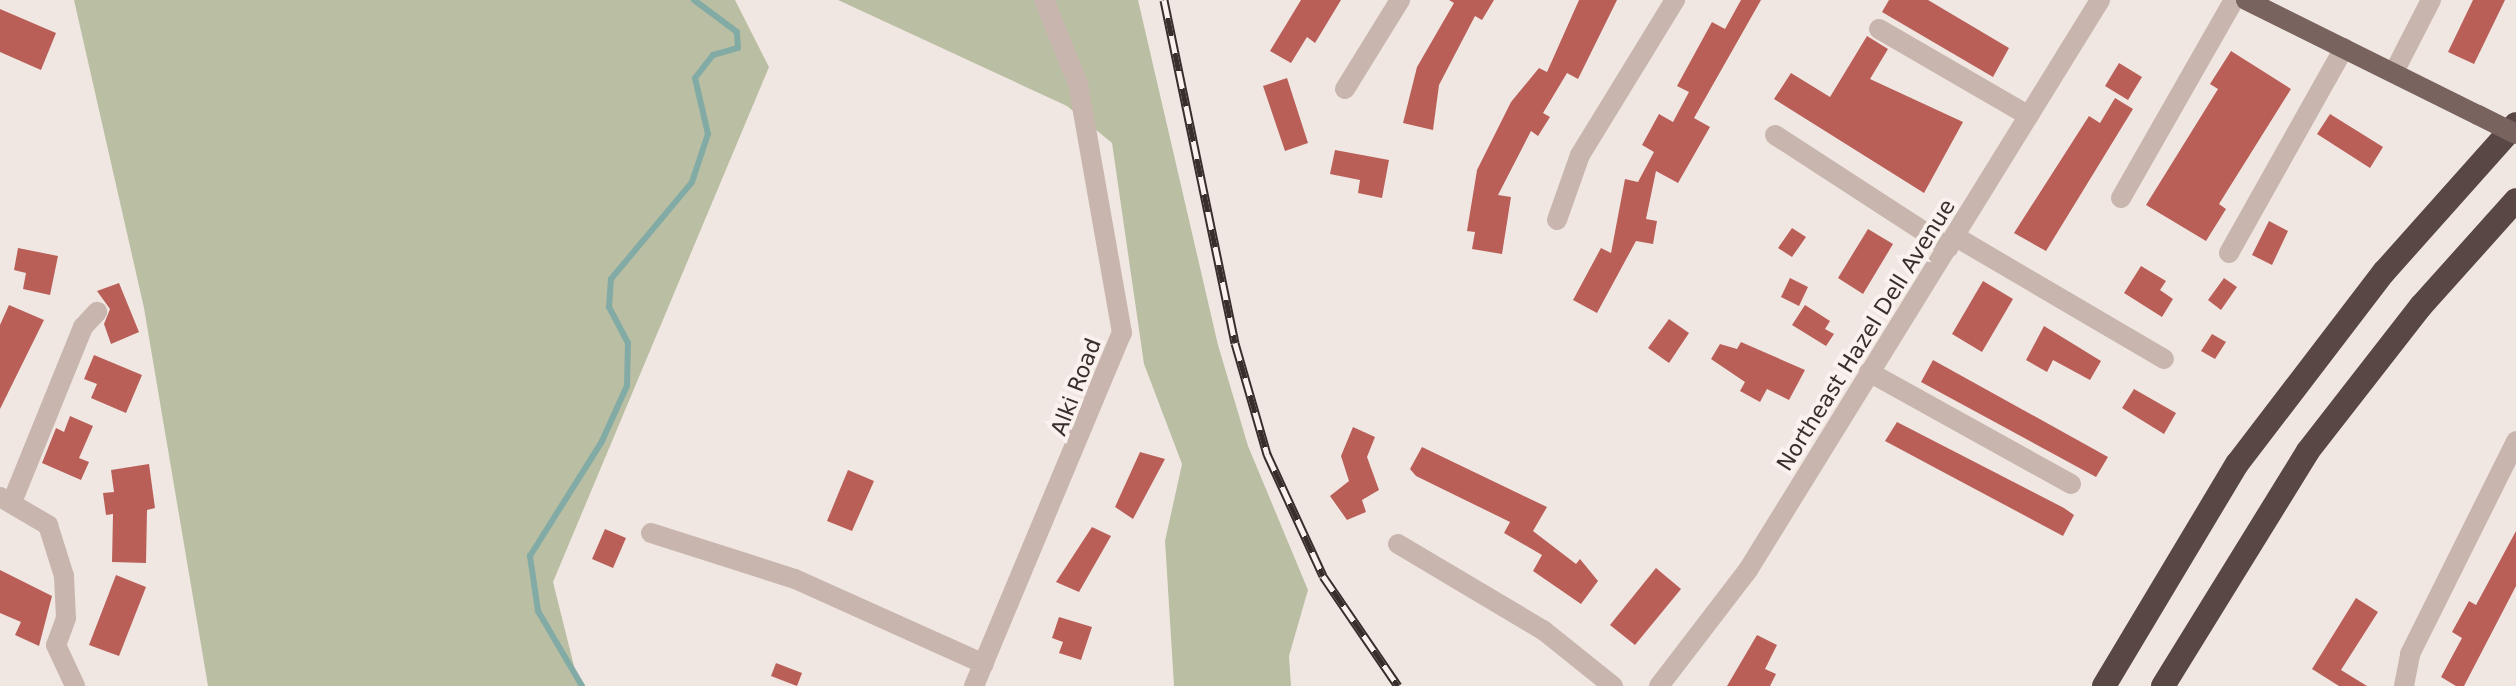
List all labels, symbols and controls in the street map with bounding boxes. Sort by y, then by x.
street label: Northeast Hazel Dell Avenue [1771,194,1961,476]
street label: Alki Road [1045,335,1107,439]

